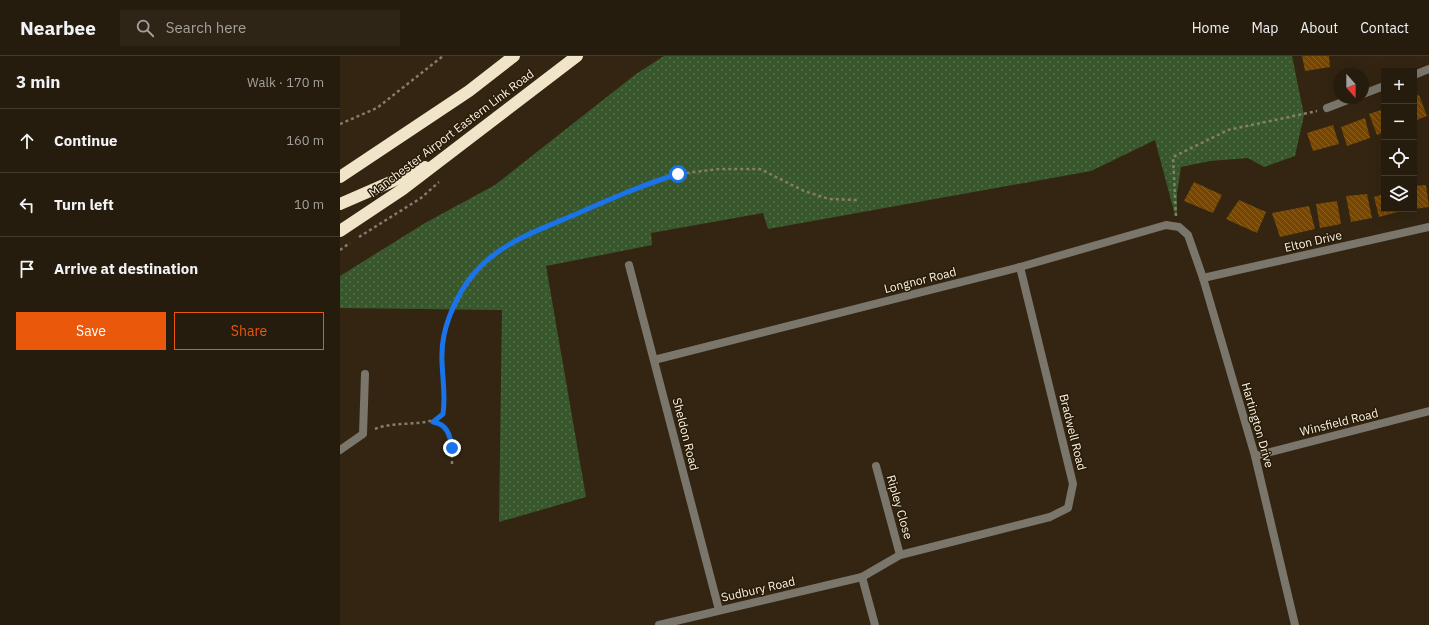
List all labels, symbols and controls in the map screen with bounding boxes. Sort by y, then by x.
search box [120,10,400,46]
text: Nearbee [20,16,96,40]
icon: search [134,17,156,39]
text: Search here [166,18,246,37]
text: Home [1192,19,1229,37]
text: Map [1251,19,1278,37]
text: About [1300,19,1338,37]
text: Contact [1360,19,1409,37]
street label: Manchester Airport Eastern Link Road [365,66,537,200]
north arrow [1333,68,1369,104]
map controls [1381,68,1417,212]
button: + [1381,68,1417,104]
text: 3 min [16,71,60,93]
text: Walk · 170 m [247,74,324,91]
button: − [1381,104,1417,140]
icon: ahead [16,130,38,152]
text: Continue [54,131,118,150]
text: 160 m [286,132,324,149]
button: locate [1381,140,1417,176]
route start [669,165,687,183]
button: layers [1381,176,1417,212]
icon: left [16,194,38,216]
text: Turn left [54,195,114,214]
text: 10 m [294,196,324,213]
street label: Elton Drive [1283,227,1344,255]
icon: arrive [16,258,38,280]
text: Arrive at destination [54,259,198,278]
street label: Longnor Road [882,264,958,296]
button: Save [16,312,166,350]
button: Share [174,312,324,350]
street label: Hartington Drive [1239,381,1277,470]
street label: Bradwell Road [1056,392,1090,472]
street label: Sheldon Road [670,396,702,472]
street label: Winsfield Road [1298,405,1380,439]
route end [443,439,461,457]
street label: Ripley Close [884,473,916,541]
street label: Sudbury Road [720,573,796,605]

